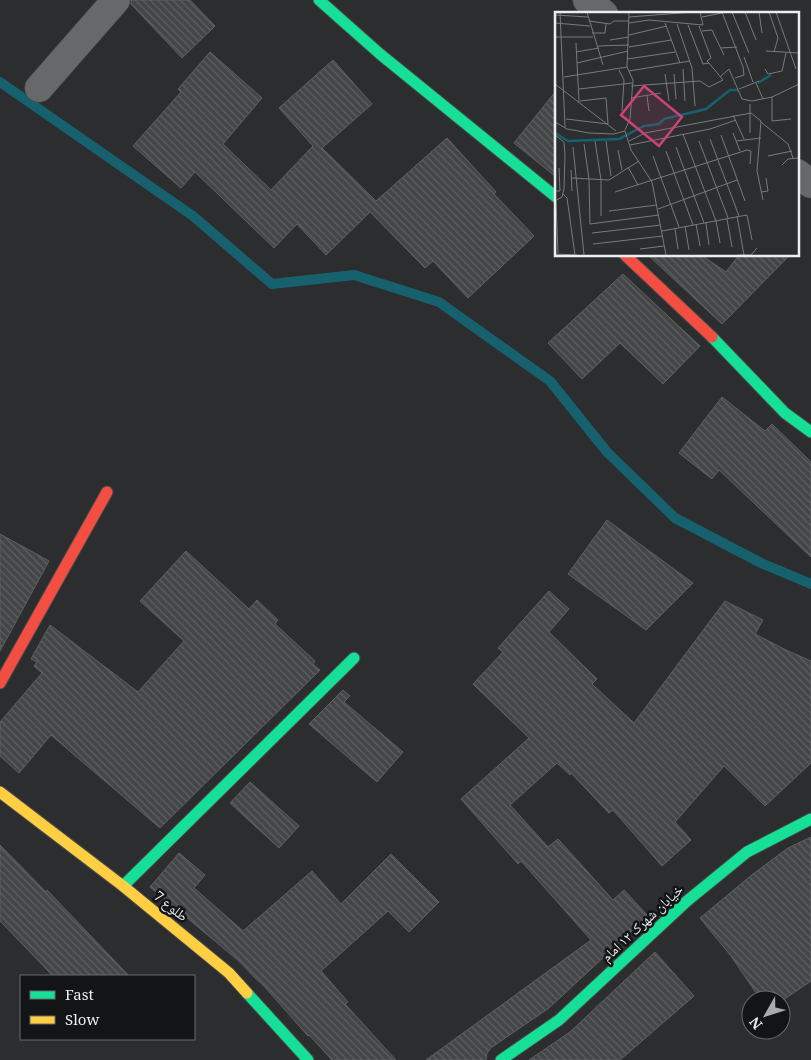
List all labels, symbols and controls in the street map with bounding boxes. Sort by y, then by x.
inset map [555,12,798,256]
street label: خیابان شهرک ۱۲ امام [597,880,690,969]
street label: طلوع 7 [147,886,192,929]
legend [20,975,195,1040]
text: Fast [65,984,94,1010]
north arrow [741,990,791,1040]
text: Slow [65,1009,99,1035]
text: N [745,1010,770,1034]

